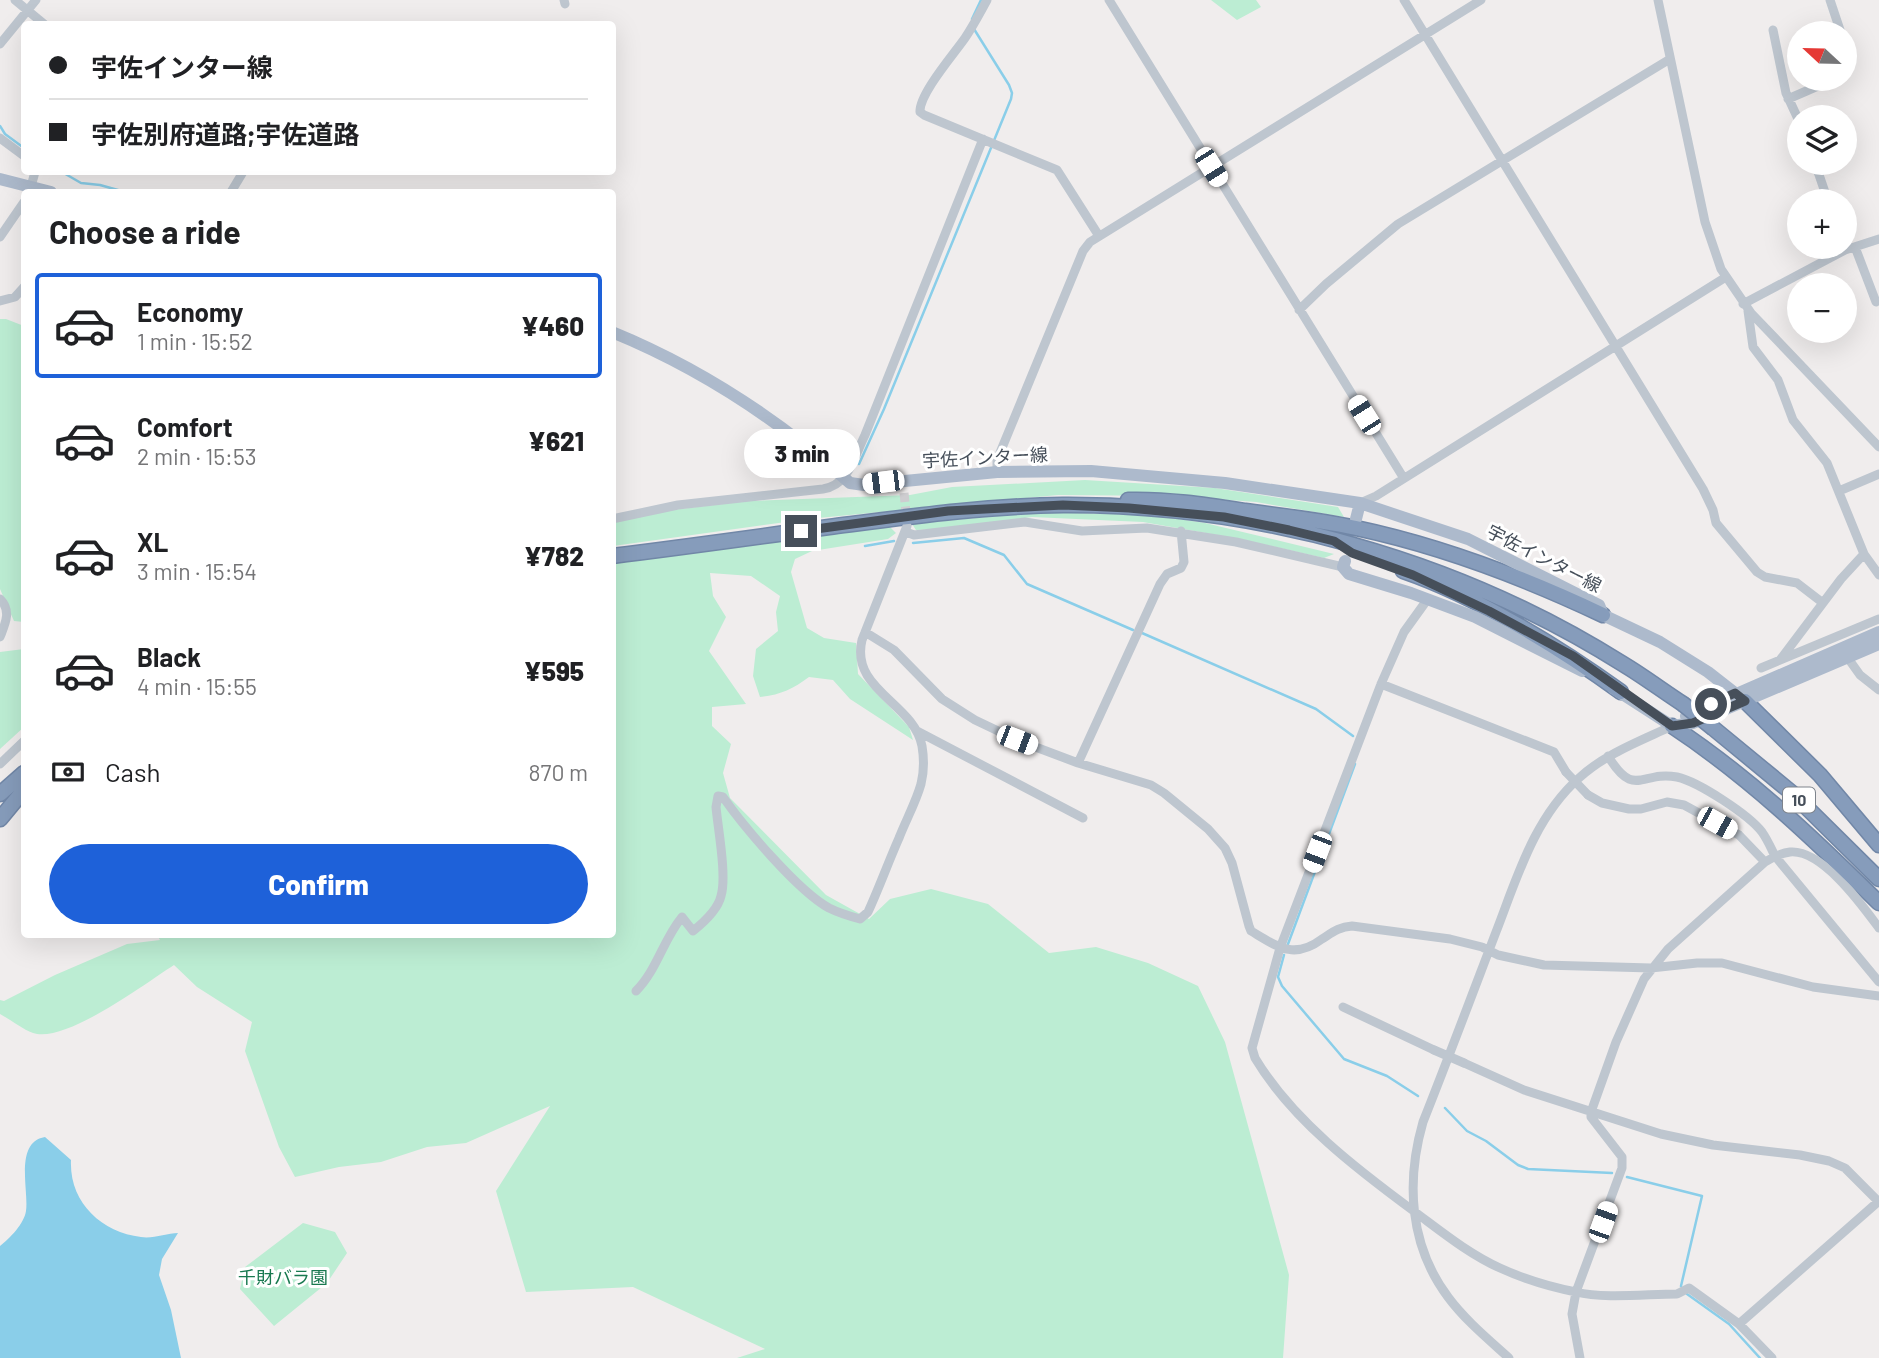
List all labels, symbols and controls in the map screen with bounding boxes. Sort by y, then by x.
north arrow [1787,21,1857,91]
map controls [1787,21,1857,343]
text: 宇佐インター線 [91,51,273,82]
button: layers [1787,105,1857,175]
text: 宇佐別府道路;宇佐道路 [91,118,359,149]
car [1191,144,1232,190]
button: + [1787,189,1857,259]
text: Choose a ride [49,212,241,250]
button: − [1787,273,1857,343]
icon: car [53,294,116,357]
text: Economy [137,296,243,327]
text: ¥460 [521,310,584,341]
text: 1 min · 15:52 [137,327,253,355]
car [1344,392,1385,438]
icon: car [53,409,116,472]
text: Comfort [137,411,233,442]
text: ¥621 [528,425,584,456]
callout: 3 min [743,430,859,478]
text: 3 min [774,439,830,467]
text: 2 min · 15:53 [137,442,257,470]
street label: 宇佐インター線 [921,443,1048,471]
car [861,469,906,495]
route end [785,515,817,547]
street label: 宇佐インター線 [1483,520,1606,597]
icon: car [53,524,116,587]
text: XL [137,526,168,557]
text: ¥782 [524,540,584,571]
text: 3 min · 15:54 [137,557,257,585]
icon: car [53,639,116,702]
text: Black [137,641,201,672]
text: ¥595 [524,655,584,686]
text: 4 min · 15:55 [137,672,257,700]
route start [1695,688,1727,720]
car [994,723,1041,757]
icon: cash [49,753,87,791]
text: Cash [105,756,160,787]
text: 870 m [529,758,588,786]
road number: 10 [1783,788,1815,813]
car [1694,804,1741,842]
car [1300,829,1335,875]
button: Confirm [49,844,588,924]
car [1586,1199,1621,1245]
park label: 千財バラ園 [238,1266,328,1288]

